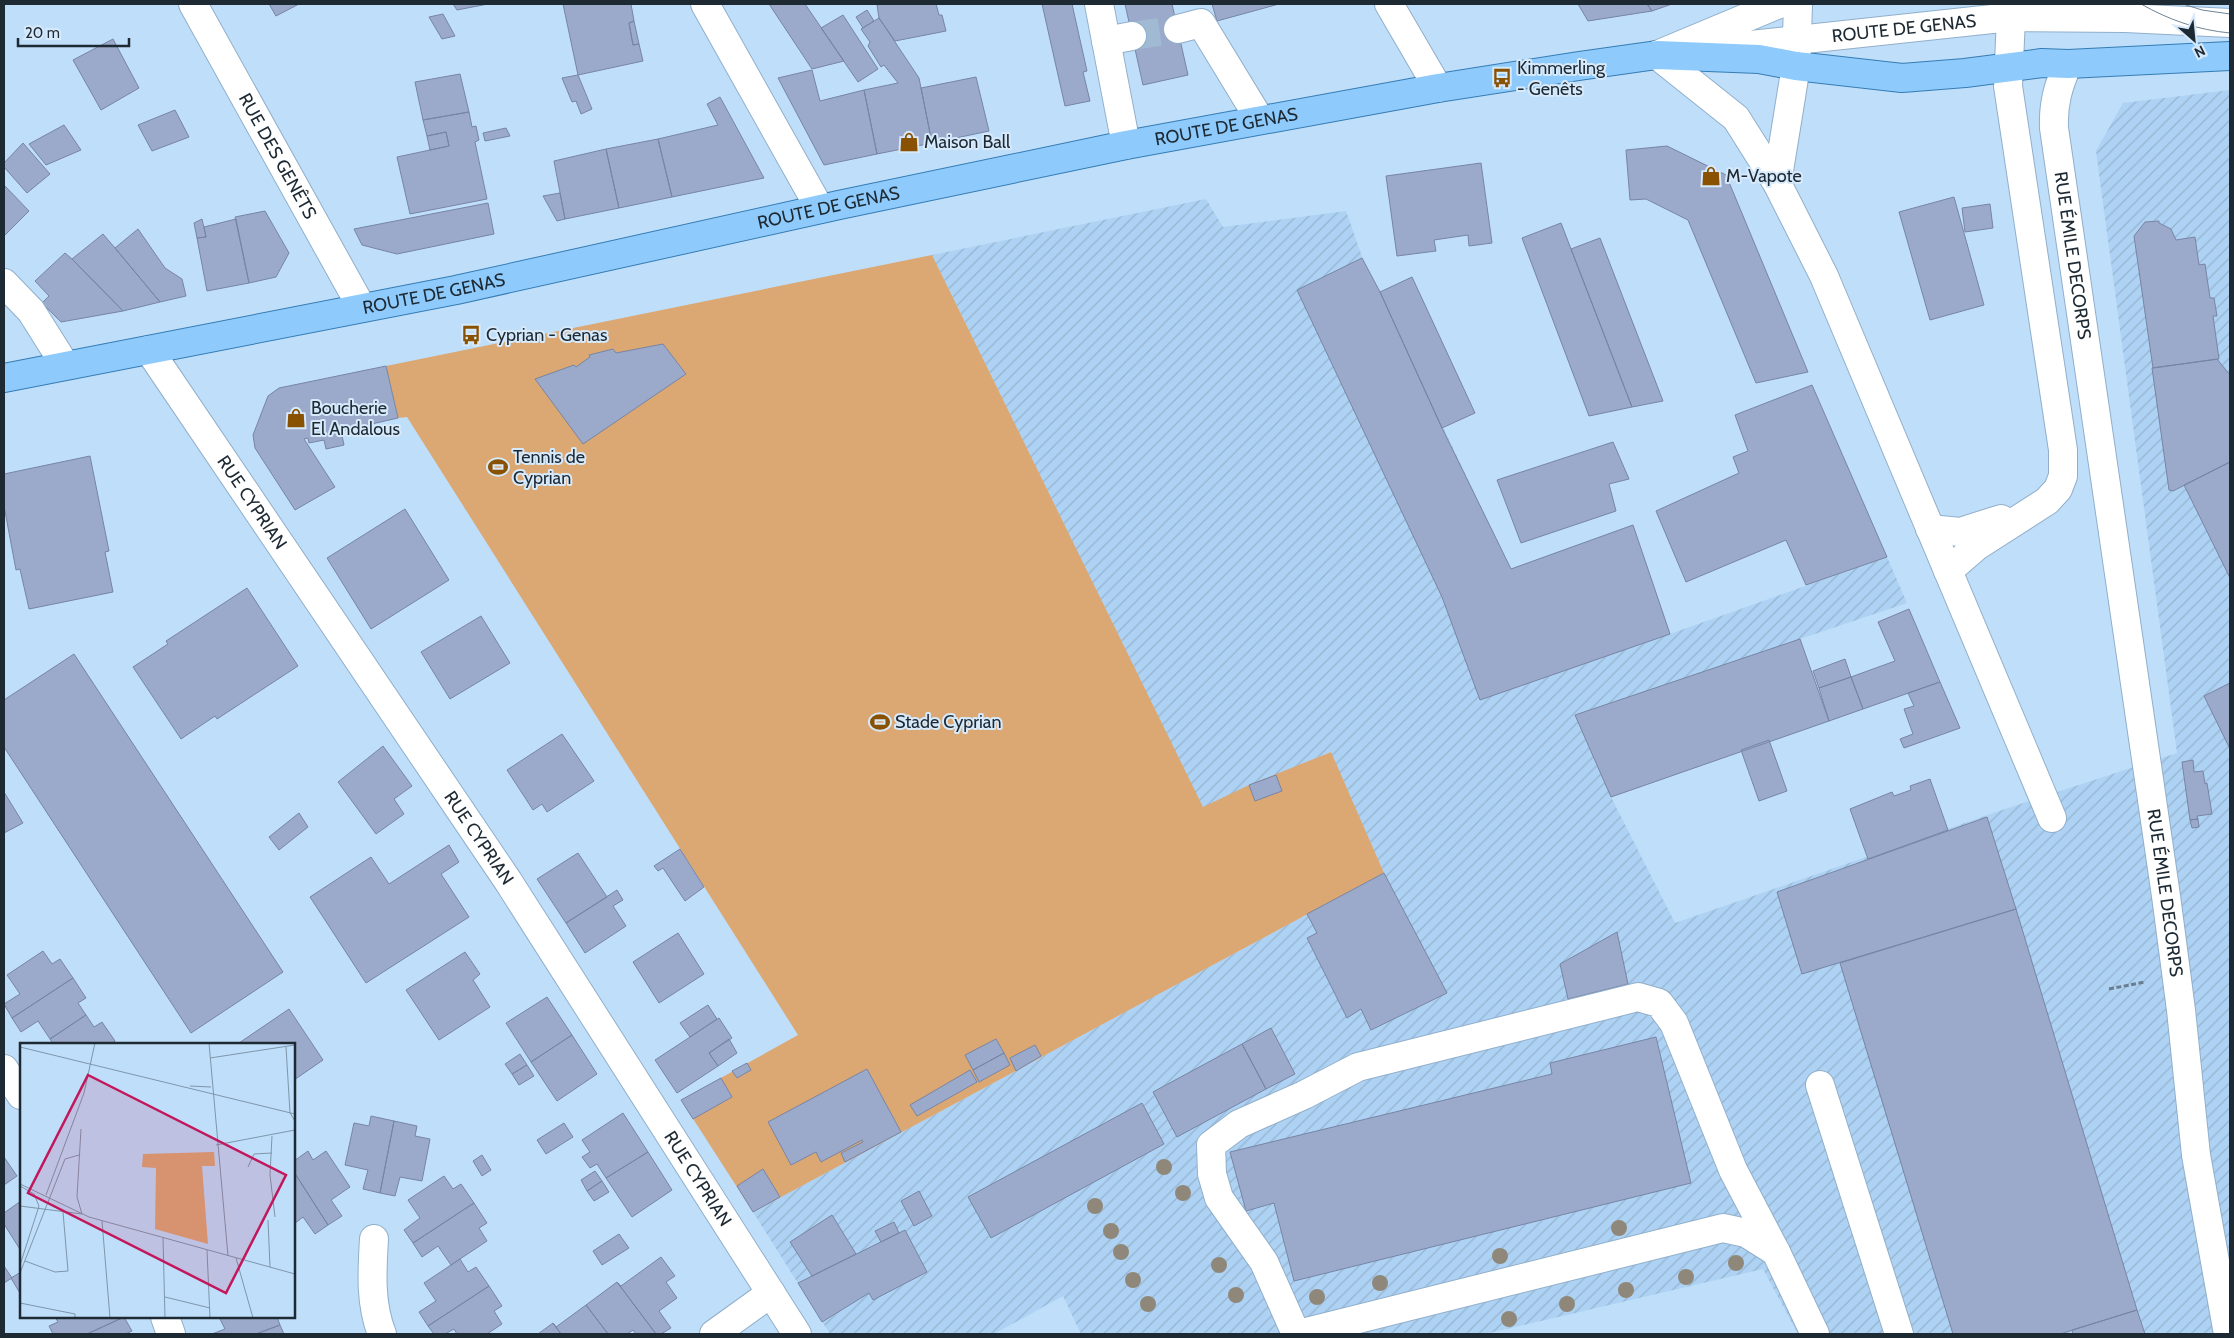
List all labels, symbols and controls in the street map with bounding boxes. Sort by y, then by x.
street label: ROUTE DE GENAS [1831,10,1977,47]
scale bar [18,15,129,47]
north arrow [2169,15,2219,65]
text: 20 m [25,24,60,42]
text: N [2191,41,2208,62]
place label: Kimmerling - Genêts [1517,57,1606,100]
bus stop icon: Kimmerling - Genêts [1491,67,1513,89]
street label: RUE DES GENÊTS [234,89,321,223]
street label: ROUTE DE GENAS [1153,103,1300,151]
shop icon: Maison Ball [898,131,920,153]
place label: Maison Ball [924,131,1011,153]
shop icon: M-Vapote [1700,165,1722,187]
place label: M-Vapote [1726,165,1802,187]
street label: RUE ÉMILE DECORPS [2049,170,2096,341]
street label: ROUTE DE GENAS [755,182,902,234]
street label: ROUTE DE GENAS [361,268,507,319]
bus stop icon: Cyprian - Genas [460,324,482,346]
place label: Cyprian - Genas [486,324,607,346]
place label: Boucherie El Andalous [311,397,400,440]
shop icon: Boucherie El Andalous [285,407,307,429]
place label: Tennis de Cyprian [513,446,585,489]
street label: RUE CYPRIAN [212,451,292,554]
sports icon: Tennis de Cyprian [487,456,509,478]
sports icon: Stade Cyprian [869,711,891,733]
place label: Stade Cyprian [895,711,1002,733]
street label: RUE CYPRIAN [439,787,518,889]
street label: RUE ÉMILE DECORPS [2142,807,2188,978]
inset map [20,1043,295,1318]
street label: RUE CYPRIAN [659,1127,736,1230]

